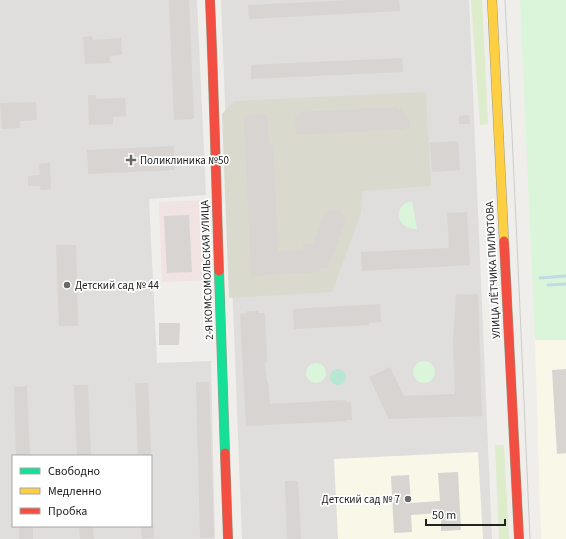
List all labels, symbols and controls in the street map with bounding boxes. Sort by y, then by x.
place label: Поликлиника №50 [140,153,229,168]
marker: Поликлиника №50 [125,154,137,166]
street label: 2-Я КОМСОМОЛЬСКАЯ УЛИЦА [197,200,217,340]
street label: УЛИЦА ЛЁТЧИКА ПИЛЮТОВА [482,201,504,339]
place label: Детский сад № 44 [75,278,159,293]
marker: Детский сад № 44 [62,280,72,290]
legend [12,455,152,527]
text: Свободно [48,463,100,480]
text: Медленно [48,483,102,500]
place label: Детский сад № 7 [322,492,400,507]
marker: Детский сад № 7 [403,494,413,504]
scale bar [426,501,505,527]
text: Пробка [48,503,87,520]
text: 50 m [432,507,456,524]

